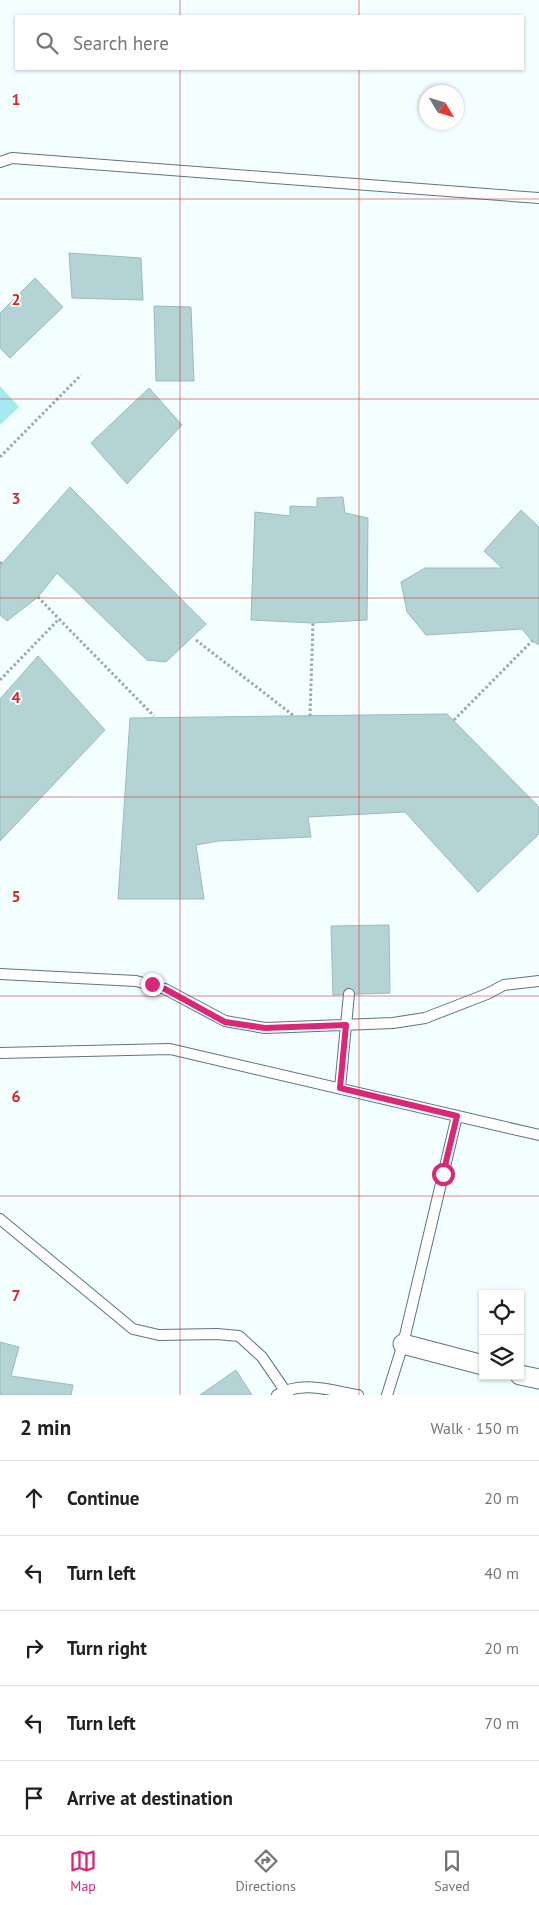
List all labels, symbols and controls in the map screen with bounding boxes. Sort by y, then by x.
search box [15,15,524,70]
icon: search [33,29,61,57]
text: Search here [73,31,169,55]
north arrow [419,85,464,130]
text: 1 [11,89,21,109]
text: 2 [11,289,21,309]
text: 3 [11,488,21,508]
text: 4 [11,687,21,707]
text: 5 [11,886,21,906]
route end [141,973,164,996]
text: 6 [11,1086,21,1106]
route start [432,1163,455,1186]
text: 7 [11,1285,21,1305]
map controls [479,1290,524,1380]
button: locate [479,1290,524,1335]
button: layers [479,1335,524,1380]
text: 2 min [20,1414,71,1441]
text: Walk · 150 m [430,1418,519,1438]
icon: ahead [20,1484,48,1512]
text: Continue [67,1486,139,1510]
text: 20 m [484,1488,519,1508]
icon: left [20,1559,48,1587]
text: Turn left [67,1561,136,1585]
text: 40 m [484,1563,519,1583]
icon: right [20,1634,48,1662]
text: Turn right [67,1636,147,1660]
text: 20 m [484,1638,519,1658]
icon: left [20,1709,48,1737]
text: Turn left [67,1711,136,1735]
text: 70 m [484,1713,519,1733]
icon: arrive [20,1784,48,1812]
text: Arrive at destination [67,1786,233,1810]
tab: Map [69,1847,97,1895]
tab: Directions [235,1847,296,1895]
tab: Saved [434,1847,470,1895]

